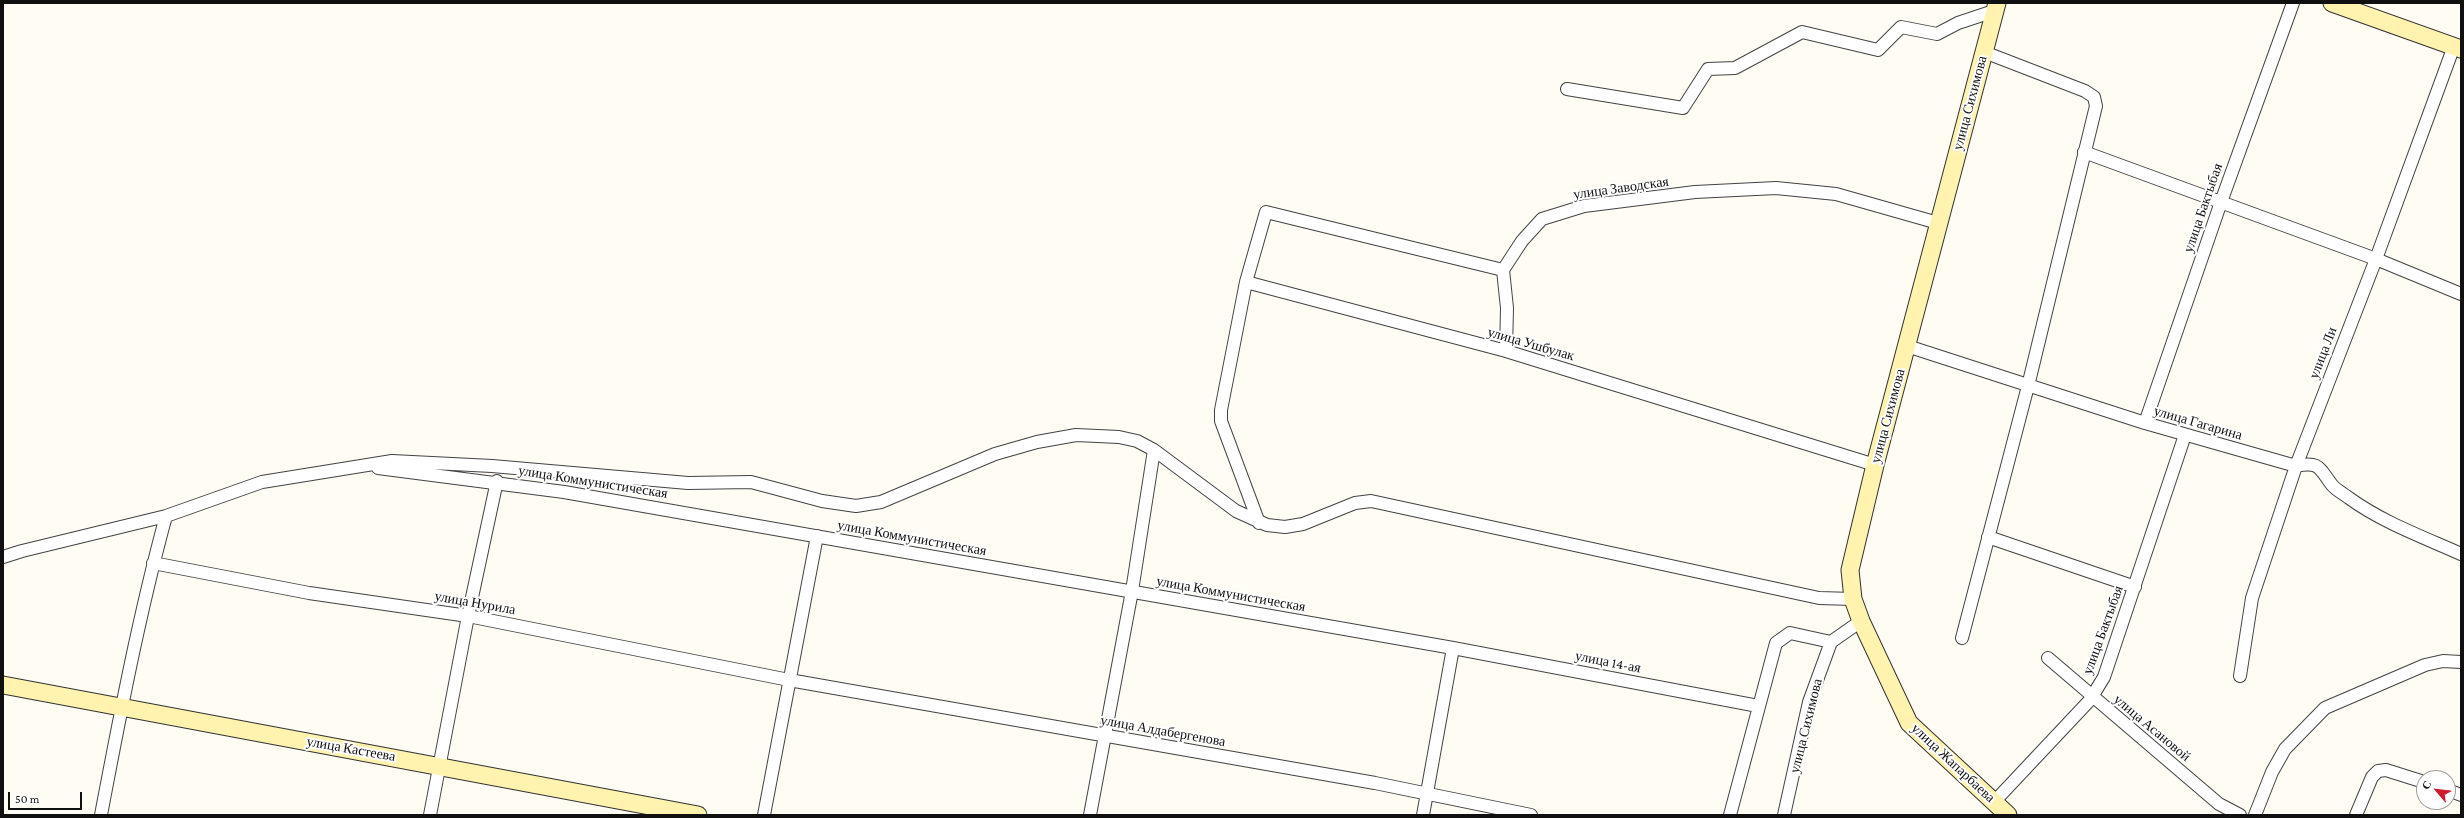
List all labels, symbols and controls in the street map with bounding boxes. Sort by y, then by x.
street label: улица Сихимова [1949,54,1991,152]
street label: улица Бактыбая [2180,161,2226,255]
street label: улица Заводская [1572,173,1670,203]
street label: улица Ушбулак [1486,324,1576,364]
street label: улица Ли [2305,325,2341,381]
street label: улица Сихимова [1867,367,1909,465]
street label: улица Гагарина [2152,402,2244,444]
street label: улица Коммунистическая [517,462,669,502]
street label: улица Коммунистическая [836,517,988,559]
street label: улица Коммунистическая [1155,573,1307,615]
street label: улица Бактыбая [2079,583,2127,677]
street label: улица Нурила [433,588,517,618]
street label: улица 14-ая [1574,647,1642,677]
street label: улица Сихимова [1786,677,1826,775]
street label: улица Асановой [2110,691,2194,765]
street label: улица Алдабергенова [1099,712,1227,750]
street label: улица Жапарбаева [1908,720,1998,806]
street label: улица Кастеева [305,733,397,765]
north arrow [2416,770,2456,810]
text: С [2419,779,2433,791]
scale bar [10,784,84,810]
text: 50 m [15,792,39,806]

